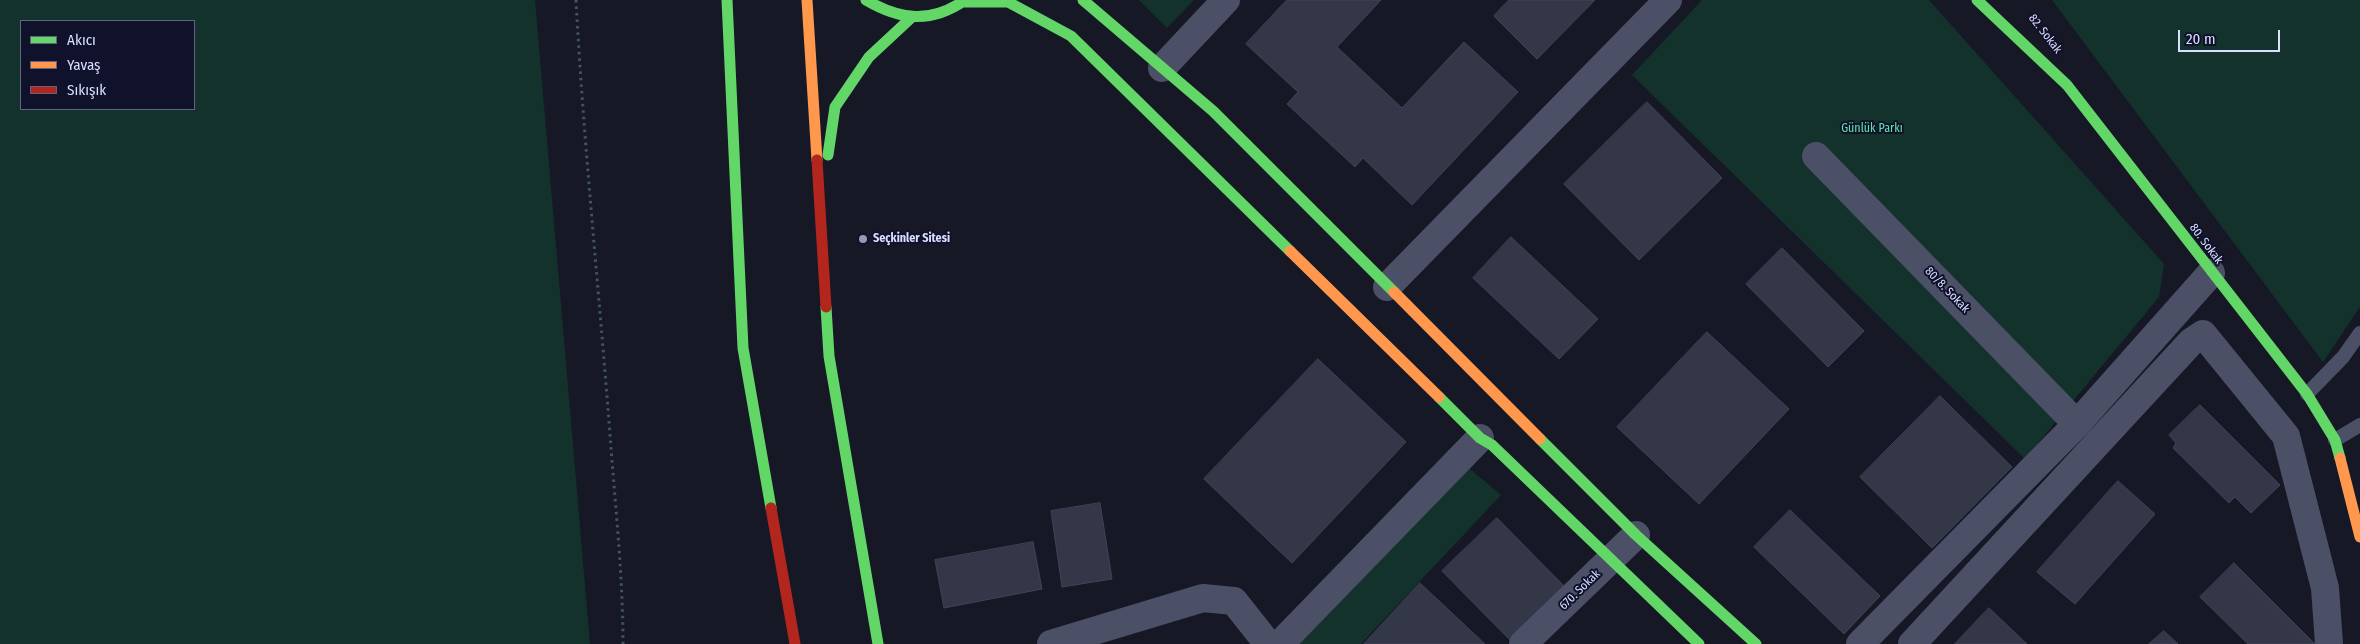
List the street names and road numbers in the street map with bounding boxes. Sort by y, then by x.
street label: 82. Sokak [2025,12,2065,56]
street label: 80. Sokak [2186,221,2226,267]
street label: 80/8. Sokak [1922,264,1972,316]
street label: 670. Sokak [1557,567,1603,613]

